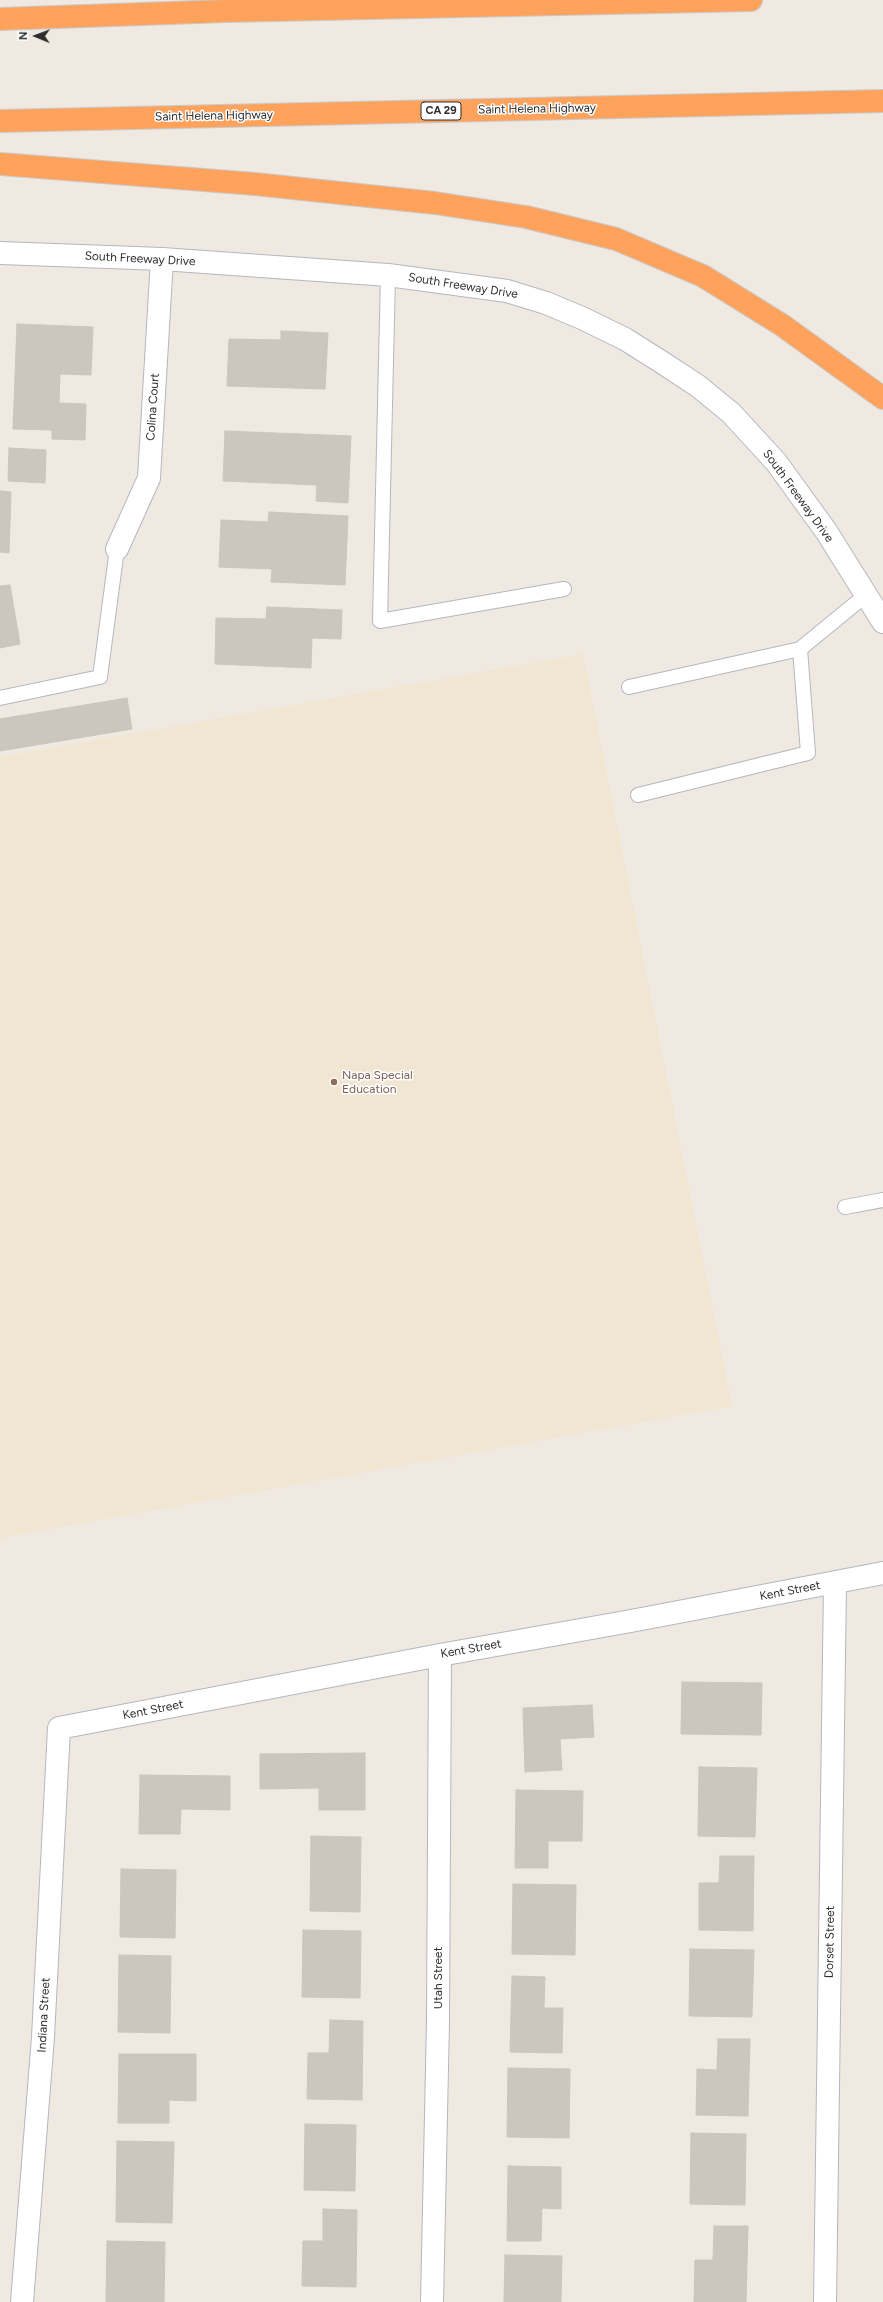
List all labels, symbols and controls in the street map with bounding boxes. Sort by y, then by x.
north arrow [16,16,56,56]
text: N [17,31,30,40]
street label: Saint Helena Highway [478,101,596,117]
road number: CA 29 [421,102,461,120]
street label: Saint Helena Highway [155,108,273,124]
street label: South Freeway Drive [84,249,196,269]
street label: South Freeway Drive [407,270,519,302]
street label: Colina Court [143,373,163,441]
street label: South Freeway Drive [760,447,836,545]
place label: Napa Special Education [342,1068,413,1096]
marker: Napa Special Education [329,1077,339,1087]
street label: Kent Street [758,1578,822,1604]
street label: Kent Street [439,1637,503,1661]
street label: Kent Street [121,1697,185,1723]
street label: Dorset Street [822,1906,838,1978]
street label: Utah Street [431,1947,445,2009]
street label: Indiana Street [35,1977,53,2053]

